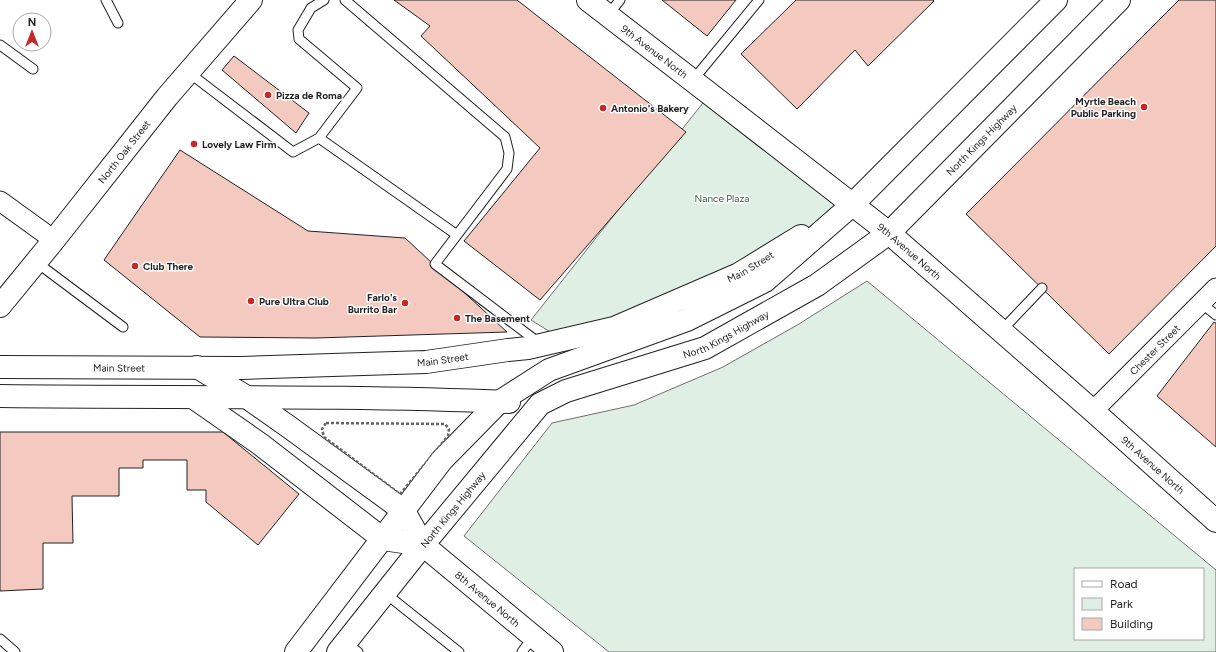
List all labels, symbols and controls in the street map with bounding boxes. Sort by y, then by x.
north arrow [12,12,52,52]
text: N [28,16,36,29]
street label: 9th Avenue North [618,22,690,82]
place label: Pizza de Roma [276,89,342,102]
marker: Pizza de Roma [263,90,273,100]
place label: Myrtle Beach Public Parking [1071,95,1136,120]
street label: North Kings Highway [944,101,1020,178]
place label: Antonio's Bakery [611,102,689,115]
marker: Myrtle Beach Public Parking [1139,102,1149,112]
marker: Antonio's Bakery [598,103,608,113]
street label: North Oak Street [95,117,153,186]
place label: Lovely Law Firm [202,138,277,151]
marker: Lovely Law Firm [189,139,199,149]
park label: Nance Plaza [695,192,749,205]
street label: 9th Avenue North [875,220,944,283]
street label: Main Street [725,248,777,285]
place label: Club There [143,260,194,273]
marker: Club There [130,261,140,271]
place label: Farlo's Burrito Bar [348,291,397,316]
place label: Pure Ultra Club [259,295,329,308]
marker: Pure Ultra Club [246,296,256,306]
marker: Farlo's Burrito Bar [400,298,410,308]
street label: North Kings Highway [681,307,772,361]
place label: The Basement [465,312,530,325]
marker: The Basement [452,313,462,323]
street label: Chester Street [1127,322,1183,378]
street label: Main Street [417,350,470,369]
street label: Main Street [93,361,145,375]
street label: 9th Avenue North [1119,434,1187,497]
street label: North Kings Highway [418,468,489,550]
street label: 8th Avenue North [452,568,523,630]
legend [1074,568,1204,640]
text: Road [1110,577,1138,591]
text: Park [1110,597,1133,611]
text: Building [1110,617,1153,631]

